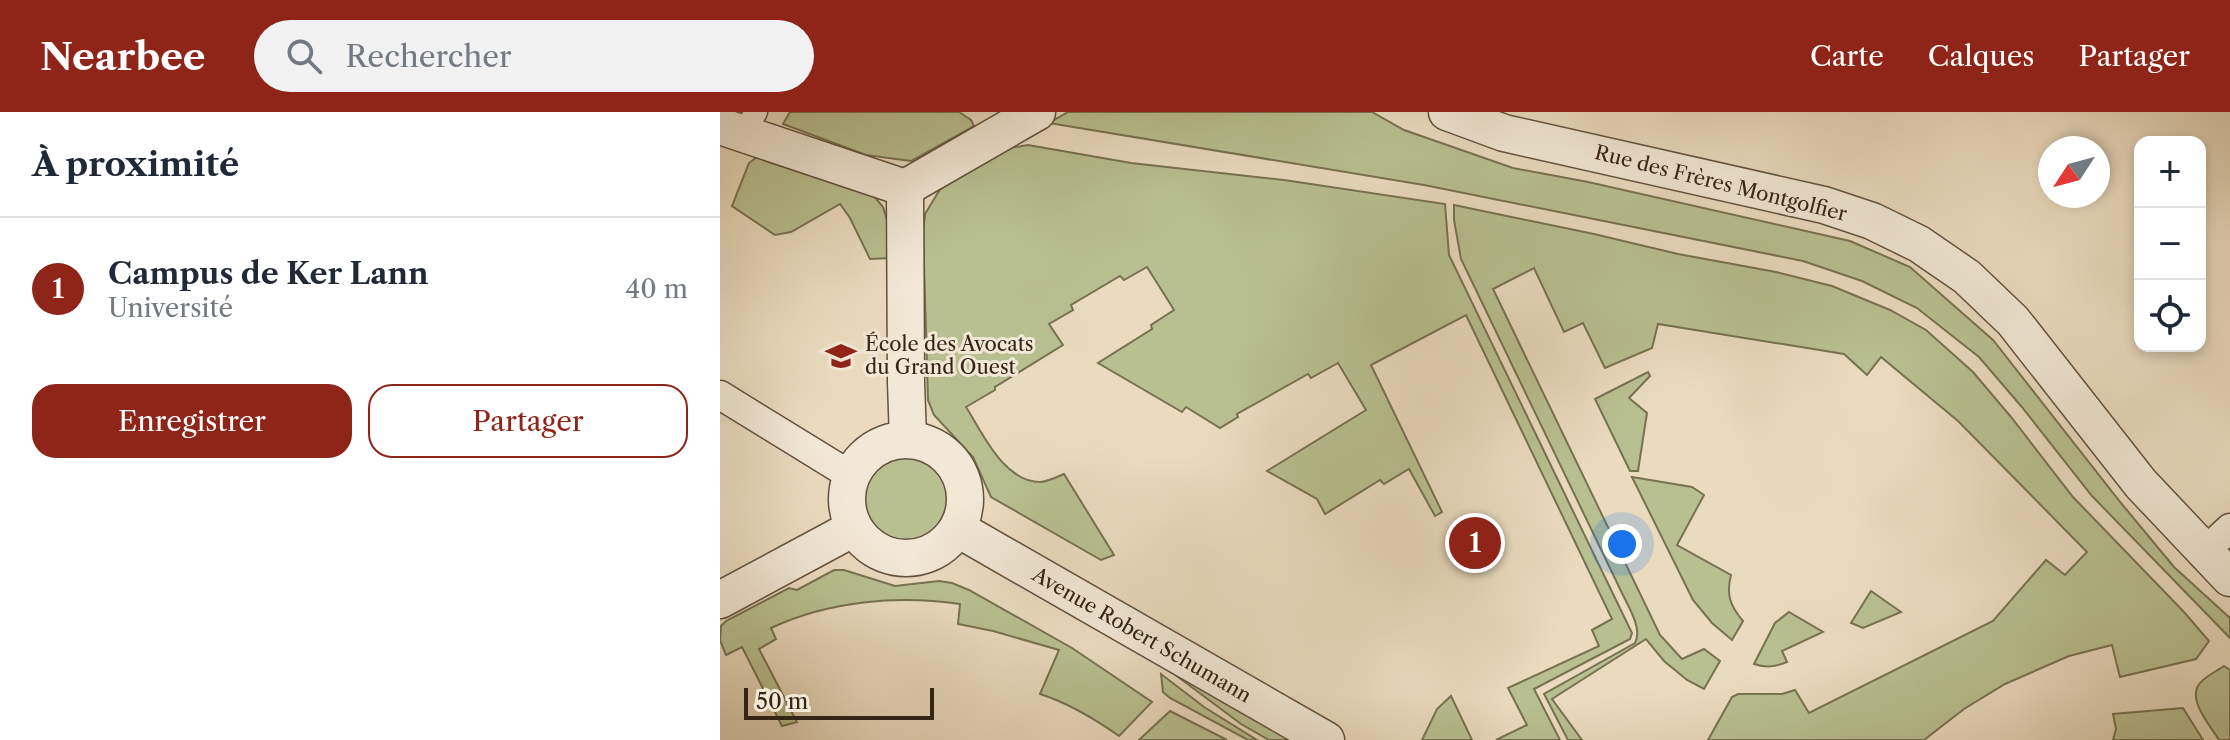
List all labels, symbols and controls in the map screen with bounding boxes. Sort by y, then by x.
search box [254,20,814,92]
text: Nearbee [40,33,206,80]
icon: search [282,34,326,78]
text: Rechercher [346,38,512,75]
text: Carte [1810,39,1884,73]
text: Calques [1928,39,2035,73]
text: Partager [2079,39,2190,73]
north arrow [2038,136,2110,208]
map controls [2134,136,2206,352]
button: + [2134,136,2206,208]
street label: Rue des Frères Montgolfier [1592,140,1850,226]
text: À proximité [32,143,239,185]
button: − [2134,208,2206,280]
text: Campus de Ker Lann [108,255,429,292]
text: 1 [52,273,64,305]
text: 40 m [625,273,688,305]
button: locate [2134,280,2206,352]
text: Université [108,292,233,324]
place label: École des Avocats du Grand Ouest [865,331,1034,379]
school or university icon: École des Avocats du Grand Ouest [824,339,858,373]
button: Enregistrer [32,384,352,458]
button: Partager [368,384,688,458]
pin: 1 [1449,513,1501,573]
your location [1602,524,1642,564]
street label: Avenue Robert Schumann [1027,562,1256,708]
scale bar [744,684,934,720]
text: 50 m [756,688,808,715]

